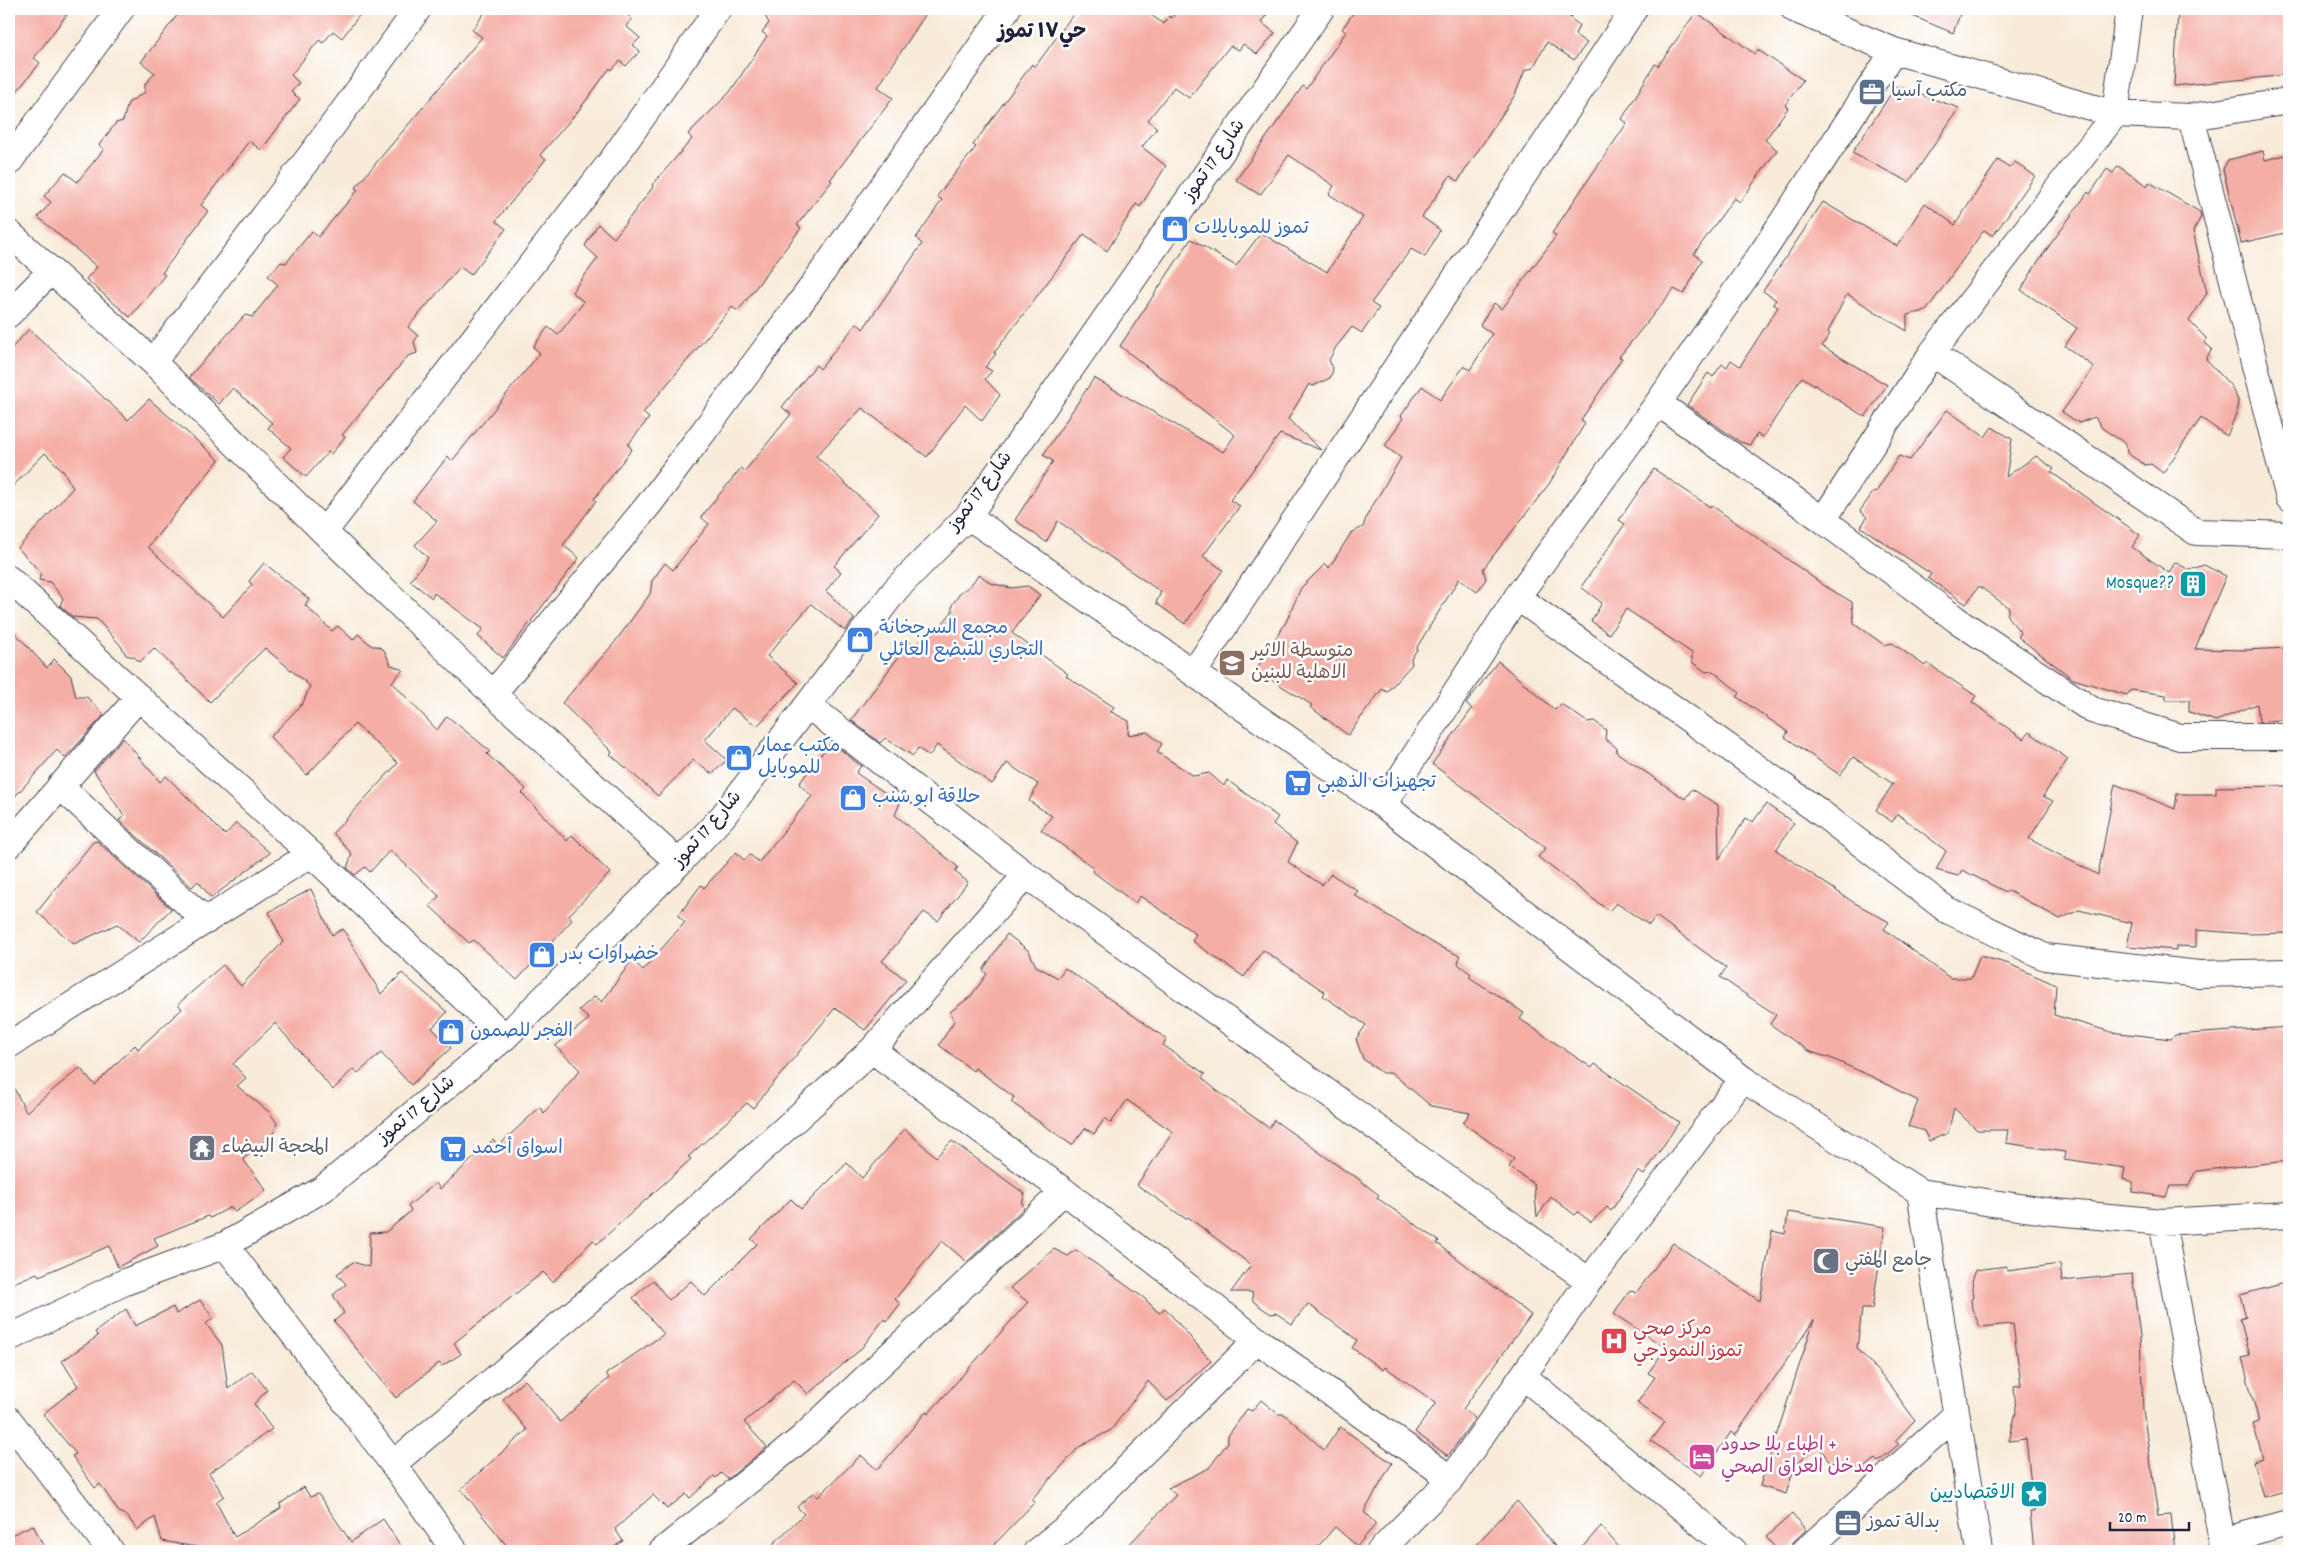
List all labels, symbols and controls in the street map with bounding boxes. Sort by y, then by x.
district label: حي۱۷ تموز [996,19,1086,48]
office icon: مكتب آسيا [1857,77,1887,107]
place label: مكتب آسيا [1891,79,1967,106]
street label: شارع 17 تموز [1176,115,1253,209]
shop icon: تموز للموبايلات [1160,214,1190,244]
place label: تموز للموبايلات [1194,216,1309,243]
street label: شارع 17 تموز [941,446,1020,539]
building icon: Mosque?? [2178,569,2208,599]
place label: Mosque?? [2106,571,2174,598]
place label: مجمع السرجخانة التجاري للتبضع العائلي [879,616,1043,665]
shop icon: مجمع السرجخانة التجاري للتبضع العائلي [845,625,875,655]
place label: متوسطة الاثير الاهلية للبنين [1249,639,1353,688]
school or university icon: متوسطة الاثير الاهلية للبنين [1217,648,1247,678]
place label: مكتب عمار للموبايل [757,734,840,783]
shop icon: مكتب عمار للموبايل [724,743,754,773]
supermarket icon: تجهيزات الذهبي [1283,768,1313,798]
place label: تجهيزات الذهبي [1317,770,1437,797]
shop icon: حلاقة ابو شنب [838,783,868,813]
street label: شارع 17 تموز [666,785,749,876]
place label: حلاقة ابو شنب [872,785,981,812]
shop icon: خضراوات بدر [527,940,557,970]
place label: خضراوات بدر [559,942,659,969]
shop icon: الفجر للصمون [436,1017,466,1047]
place label: الفجر للصمون [470,1019,573,1046]
street label: شارع 17 تموز [371,1070,462,1153]
temple icon: المحجة البيضاء [187,1133,217,1163]
supermarket icon: اسواق أحمد [438,1134,468,1164]
place label: المحجة البيضاء [221,1135,329,1162]
place label: اسواق أحمد [472,1136,563,1163]
mosque icon: جامع المفتي [1811,1246,1841,1276]
place label: جامع المفتي [1845,1248,1932,1275]
place label: مركز صحي تموز النموذجي [1633,1317,1743,1366]
hospital icon: مركز صحي تموز النموذجي [1599,1326,1629,1356]
place label: اطباء بلا حدود + مدخل العراق الصحي [1721,1433,1874,1482]
hotel icon: اطباء بلا حدود + مدخل العراق الصحي [1687,1442,1717,1472]
place icon: الاقتصاديين [2019,1479,2049,1509]
place label: الاقتصاديين [1930,1481,2015,1508]
scale bar [2110,1500,2189,1532]
office icon: بدالة تموز [1833,1508,1863,1538]
text: 20 m [2118,1508,2146,1530]
place label: بدالة تموز [1865,1510,1940,1537]

